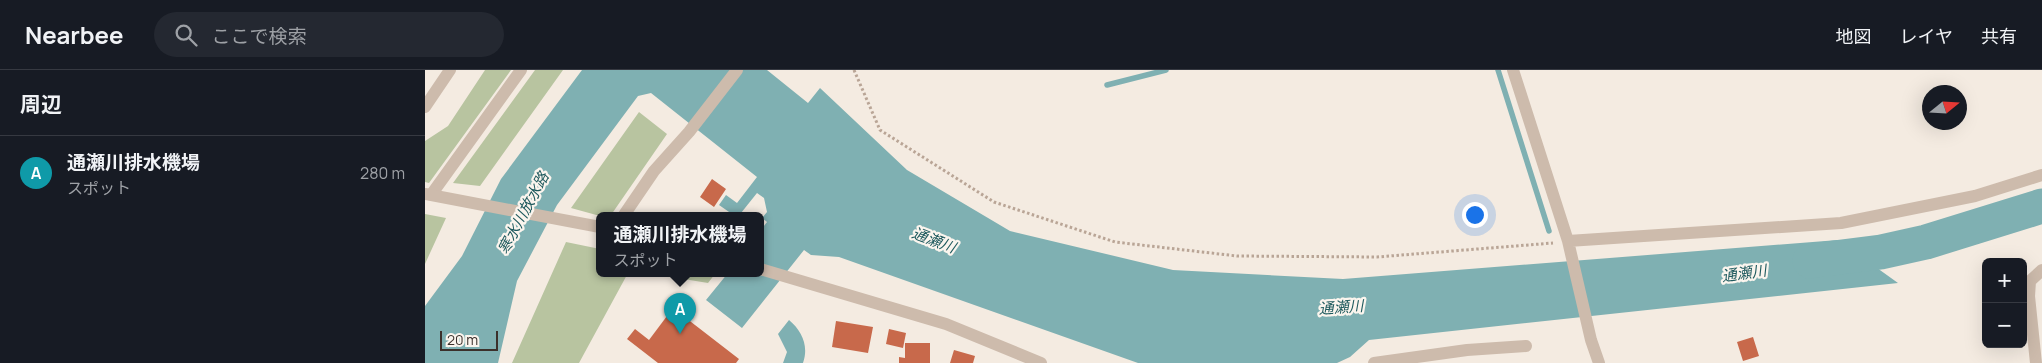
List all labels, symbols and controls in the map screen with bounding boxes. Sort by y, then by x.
search box [154,12,504,57]
text: Nearbee [25,18,124,51]
icon: search [172,21,200,49]
text: ここで検索 [212,23,307,49]
text: 地図 [1836,24,1872,48]
text: レイヤ [1900,24,1953,48]
text: 共有 [1981,24,2017,48]
north arrow [1922,85,1967,130]
text: 周辺 [20,90,62,118]
text: 通瀬川排水機場 [67,149,200,175]
text: A [31,162,41,184]
text: 280 m [360,162,405,184]
water label: 寒水川放水路 [493,167,554,258]
text: スポット [67,177,131,199]
your location [1462,202,1488,228]
popup [596,212,764,277]
text: 通瀬川排水機場 [613,221,747,247]
water label: 通瀬川 [909,222,961,259]
text: スポット [613,249,678,271]
map controls [1982,258,2027,348]
button: + [1982,258,2027,303]
water label: 通瀬川 [1720,259,1770,287]
pin: A [664,293,696,334]
water label: 通瀬川 [1318,295,1366,319]
button: − [1982,303,2027,348]
scale bar [440,328,497,351]
text: 20 m [447,330,478,349]

